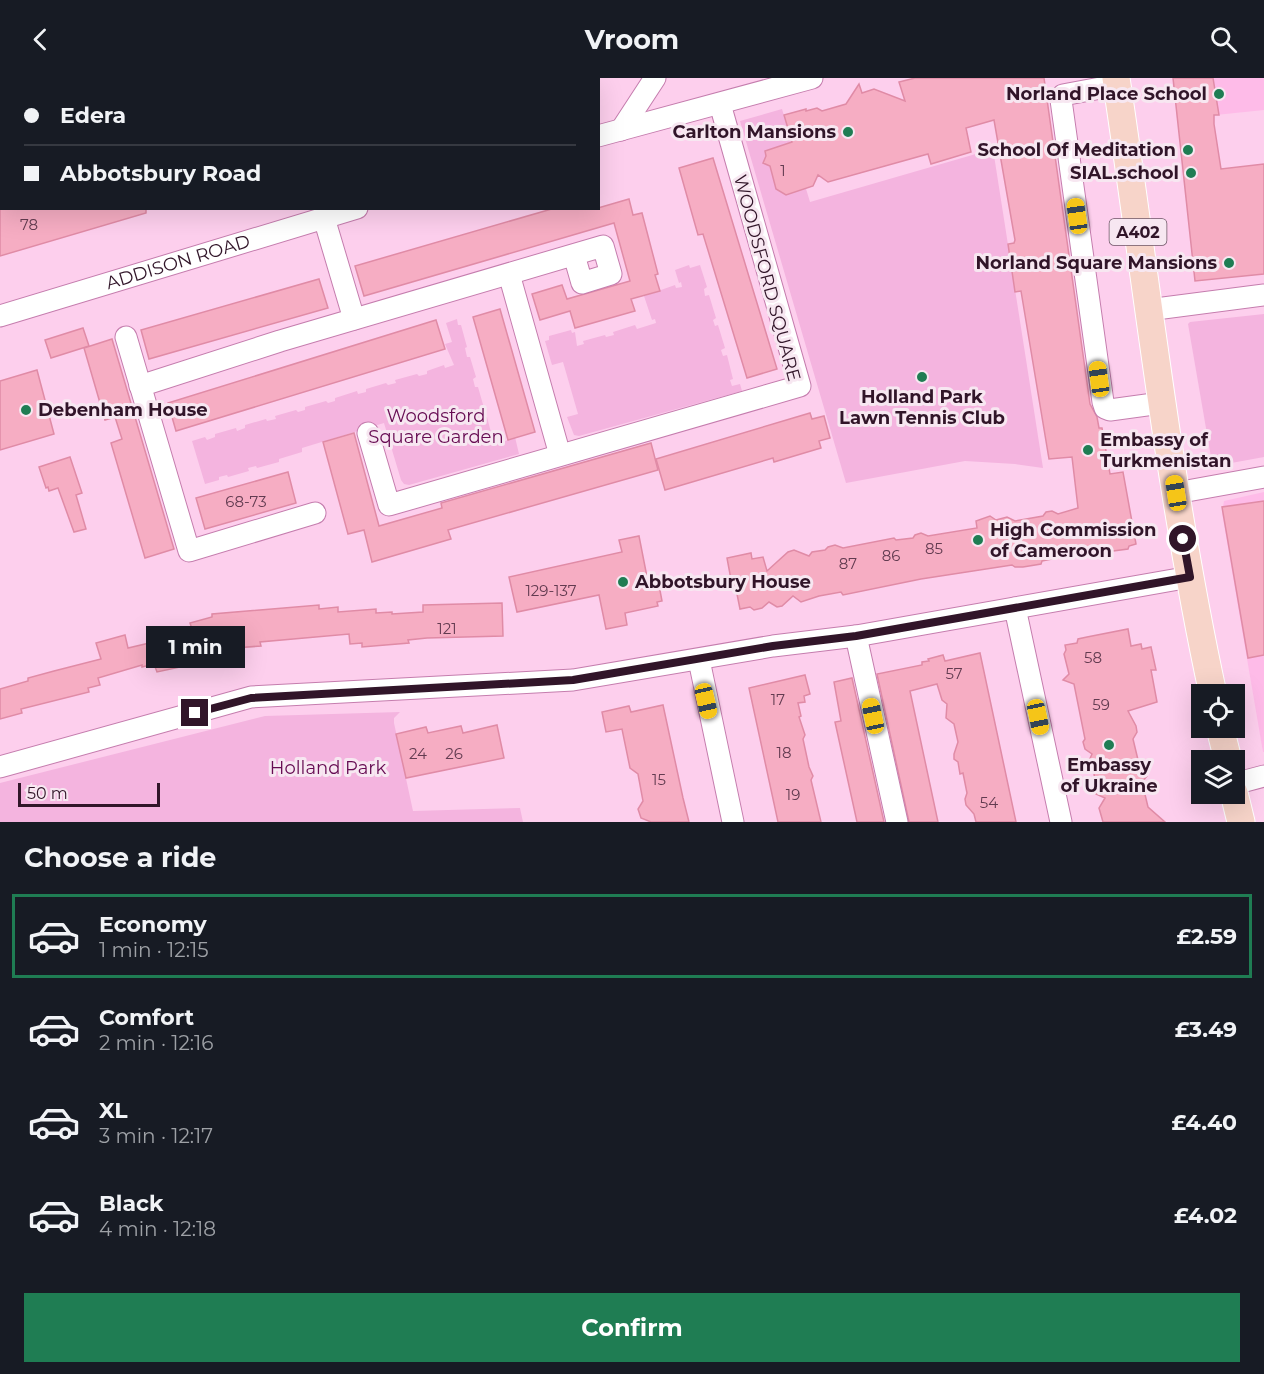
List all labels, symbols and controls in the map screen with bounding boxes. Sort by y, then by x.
icon: back [24,23,57,56]
text: Vroom [585,23,679,56]
icon: search [1207,23,1240,56]
place label: Norland Place School [1006,83,1207,105]
marker: Norland Place School [1212,87,1226,101]
text: Edera [60,102,126,129]
place label: Carlton Mansions [672,121,836,143]
marker: Carlton Mansions [841,125,855,139]
place label: School Of Meditation [978,139,1176,161]
marker: School Of Meditation [1181,143,1195,157]
text: Abbotsbury Road [60,160,261,187]
house number: 1 [780,161,786,180]
place label: SIAL.school [1070,162,1179,184]
marker: SIAL.school [1184,166,1198,180]
street label: WOODSFORD SQUARE [729,172,805,384]
car [1066,197,1088,235]
house number: 78 [20,215,38,234]
road number: A402 [1110,219,1166,245]
street label: ADDISON ROAD [103,230,253,294]
place label: Norland Square Mansions [975,252,1217,274]
marker: Norland Square Mansions [1222,256,1236,270]
car [1088,360,1110,398]
marker: Holland Park Lawn Tennis Club [915,370,929,384]
place label: Holland Park Lawn Tennis Club [839,386,1005,429]
place label: Debenham House [38,399,208,421]
marker: Debenham House [19,403,33,417]
park label: Woodsford Square Garden [368,405,504,448]
place label: Embassy of Turkmenistan [1100,429,1231,472]
marker: Embassy of Turkmenistan [1081,443,1095,457]
car [1164,474,1188,512]
house number: 68-73 [225,492,267,511]
place label: High Commission of Cameroon [990,519,1157,562]
route start [1169,525,1196,552]
marker: High Commission of Cameroon [971,533,985,547]
house number: 85 [925,539,943,558]
house number: 86 [882,546,900,565]
house number: 87 [839,554,857,573]
place label: Abbotsbury House [634,571,811,593]
marker: Abbotsbury House [616,575,630,589]
house number: 129-137 [525,581,577,600]
house number: 121 [437,619,457,638]
callout: 1 min [146,626,244,668]
text: 1 min [168,635,223,659]
house number: 58 [1084,648,1102,667]
house number: 57 [945,664,963,683]
car [693,681,719,721]
map controls [1191,684,1245,804]
button: locate [1191,684,1245,738]
house number: 17 [771,690,785,709]
house number: 59 [1092,695,1110,714]
car [860,697,886,735]
car [1025,698,1051,736]
route end [181,699,208,726]
marker: Embassy of Ukraine [1102,738,1116,752]
house number: 18 [777,743,792,762]
house number: 24 [409,744,427,763]
house number: 26 [445,744,463,763]
button: layers [1191,750,1245,804]
place label: Embassy of Ukraine [1060,754,1158,797]
park label: Holland Park [270,757,386,779]
house number: 15 [652,770,666,789]
scale bar [18,780,160,808]
text: 50 m [27,784,68,803]
house number: 19 [786,785,800,804]
house number: 54 [980,793,998,812]
text: Choose a ride [24,841,216,874]
icon: car [27,909,81,963]
text: Economy [99,911,207,938]
text: £2.59 [1176,923,1237,950]
text: 1 min · 12:15 [99,938,208,962]
icon: car [27,1002,81,1056]
text: Comfort [99,1004,194,1031]
text: £3.49 [1175,1016,1237,1043]
text: 2 min · 12:16 [99,1031,213,1055]
icon: car [27,1095,81,1149]
text: XL [99,1097,128,1124]
text: £4.40 [1171,1109,1237,1136]
text: 3 min · 12:17 [99,1124,213,1148]
icon: car [27,1188,81,1242]
text: Black [99,1190,163,1217]
text: £4.02 [1174,1202,1237,1229]
text: 4 min · 12:18 [99,1217,216,1241]
button: Confirm [24,1293,1240,1362]

